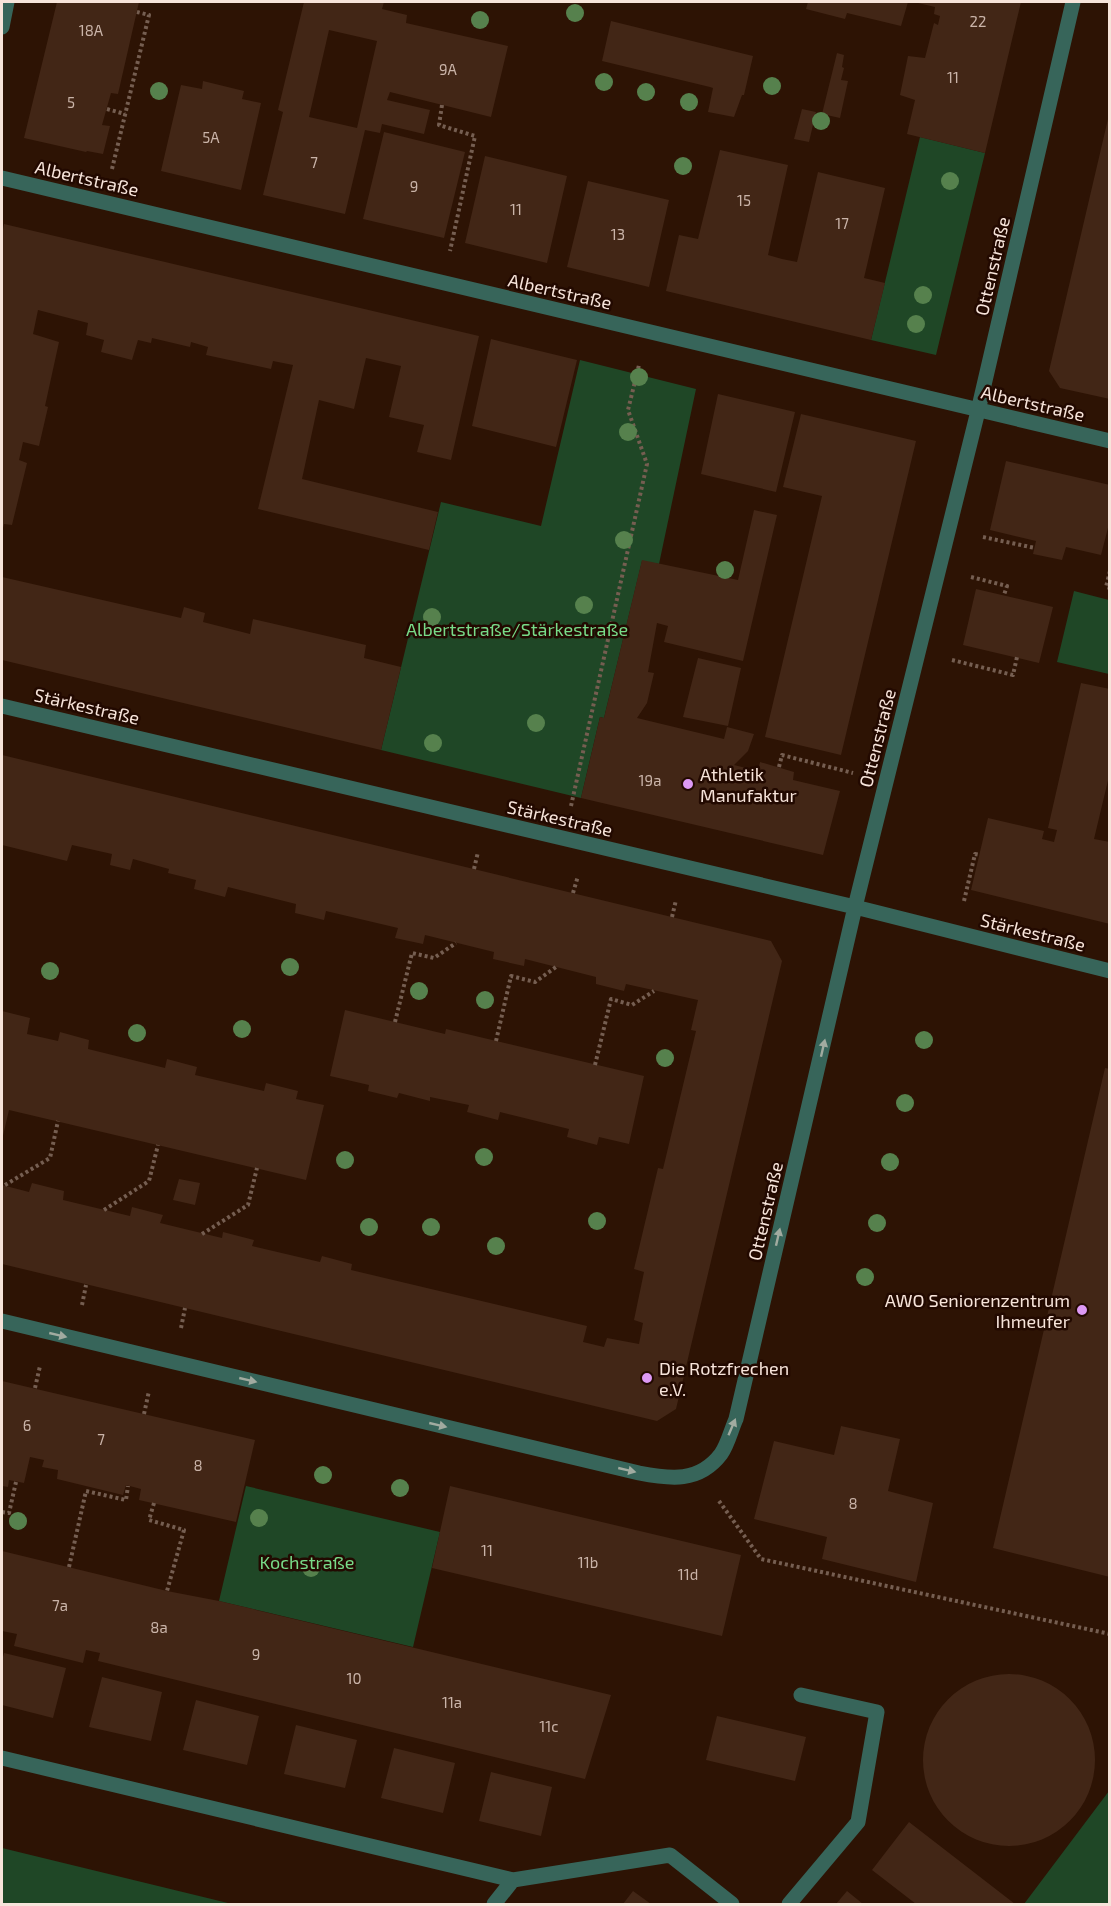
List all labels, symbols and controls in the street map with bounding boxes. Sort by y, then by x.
house number: 22 [970,12,986,30]
house number: 18A [79,21,104,39]
house number: 9A [439,60,458,78]
house number: 11 [947,68,959,86]
house number: 5 [67,93,75,111]
house number: 5A [202,128,220,146]
house number: 7 [310,153,318,171]
street label: Albertstraße [33,155,141,201]
house number: 9 [410,177,418,195]
house number: 15 [737,191,751,209]
house number: 11 [510,200,522,218]
house number: 17 [835,214,849,232]
street label: Ottenstraße [970,214,1014,318]
house number: 13 [611,225,625,243]
street label: Albertstraße [506,268,614,314]
street label: Albertstraße [979,380,1087,426]
park label: Albertstraße/Stärkestraße [406,618,628,640]
street label: Stärkestraße [32,683,142,729]
street label: Ottenstraße [854,686,900,790]
place label: Athletik Manufaktur [700,763,797,806]
house number: 19a [639,771,661,789]
marker: Athletik Manufaktur [681,777,695,791]
street label: Stärkestraße [505,795,615,841]
street label: Stärkestraße [978,908,1088,956]
one-way arrow [818,1038,828,1057]
street label: Ottenstraße [743,1159,787,1263]
one-way arrow [774,1228,784,1247]
place label: AWO Seniorenzentrum Ihmeufer [885,1289,1070,1332]
marker: AWO Seniorenzentrum Ihmeufer [1075,1303,1089,1317]
one-way arrow [49,1330,68,1340]
place label: Die Rotzfrechen e.V. [659,1357,789,1400]
marker: Die Rotzfrechen e.V. [640,1371,654,1385]
one-way arrow [239,1375,257,1385]
house number: 6 [23,1416,31,1434]
one-way arrow [728,1418,737,1435]
one-way arrow [428,1421,447,1431]
house number: 7 [97,1430,105,1448]
house number: 8 [193,1456,203,1474]
one-way arrow [618,1466,637,1476]
house number: 8 [848,1494,858,1512]
house number: 11 [481,1541,493,1559]
park label: Kochstraße [260,1551,354,1573]
house number: 11b [578,1553,598,1571]
house number: 11d [678,1565,698,1583]
house number: 7a [52,1596,68,1614]
house number: 8a [150,1618,168,1636]
house number: 9 [252,1645,260,1663]
house number: 10 [346,1669,362,1687]
house number: 11a [442,1693,462,1711]
house number: 11c [539,1717,559,1735]

